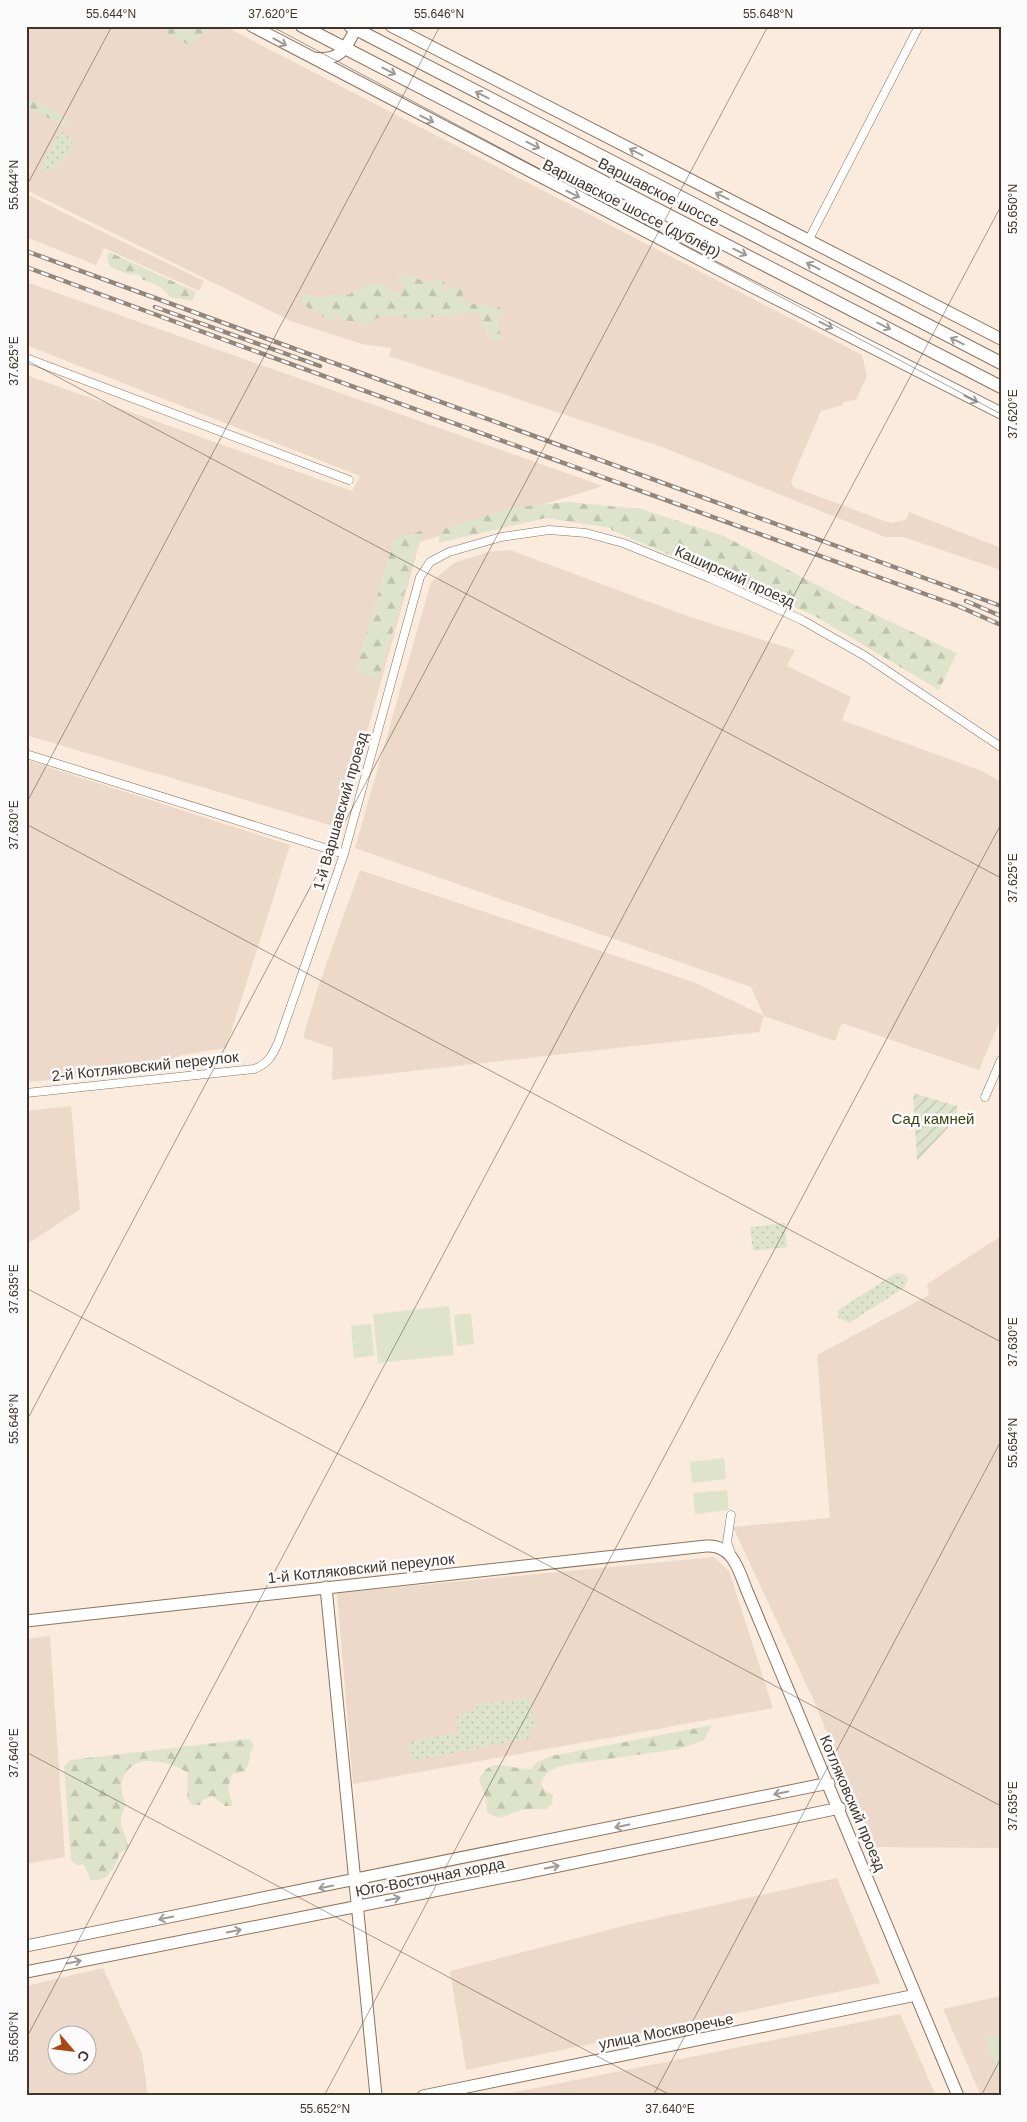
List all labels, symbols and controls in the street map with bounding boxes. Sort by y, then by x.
text: 55.644°N [86,7,136,21]
text: 37.620°E [248,7,298,21]
text: 55.646°N [414,7,464,21]
text: 55.648°N [743,7,793,21]
one-way arrow [273,37,288,47]
one-way arrow [381,67,396,76]
one-way arrow [475,90,490,100]
one-way arrow [419,115,434,124]
one-way arrow [526,140,541,150]
one-way arrow [629,147,644,156]
street label: Варшавское шоссе [596,154,722,230]
street label: Варшавское шоссе (дублёр) [540,156,724,260]
text: 55.644°N [7,160,21,210]
text: 55.650°N [1006,184,1020,234]
one-way arrow [565,189,580,199]
one-way arrow [715,191,730,200]
one-way arrow [732,248,747,257]
one-way arrow [806,261,821,270]
one-way arrow [818,321,833,330]
one-way arrow [876,322,891,331]
text: 37.625°E [7,336,21,386]
one-way arrow [950,336,965,346]
text: 37.620°E [1006,389,1020,439]
one-way arrow [963,394,978,404]
street label: Каширский проезд [673,542,798,610]
street label: 1-й Варшавский проезд [309,730,371,892]
text: 37.630°E [7,800,21,850]
text: 37.625°E [1006,853,1020,903]
street label: 2-й Котляковский переулок [51,1048,240,1084]
park label: Сад камней [892,1110,974,1127]
text: 37.635°E [7,1264,21,1314]
text: 37.630°E [1006,1317,1020,1367]
text: 55.648°N [7,1394,21,1444]
text: 55.654°N [1006,1418,1020,1468]
street label: 1-й Котляковский переулок [267,1550,456,1586]
text: 37.640°E [7,1728,21,1778]
street label: Котляковский проезд [817,1732,889,1874]
text: 37.635°E [1006,1781,1020,1831]
one-way arrow [774,1788,790,1798]
one-way arrow [615,1821,631,1831]
street label: Юго-Восточная хорда [354,1854,507,1900]
one-way arrow [544,1862,560,1872]
one-way arrow [318,1882,334,1892]
one-way arrow [385,1894,401,1904]
one-way arrow [159,1914,175,1924]
one-way arrow [225,1925,241,1935]
one-way arrow [66,1957,82,1966]
street label: улица Москворечье [597,2010,735,2052]
text: 55.650°N [7,2012,21,2062]
north arrow [48,2024,98,2074]
text: С [74,2048,93,2064]
text: 55.652°N [300,2102,350,2116]
text: 37.640°E [645,2102,695,2116]

